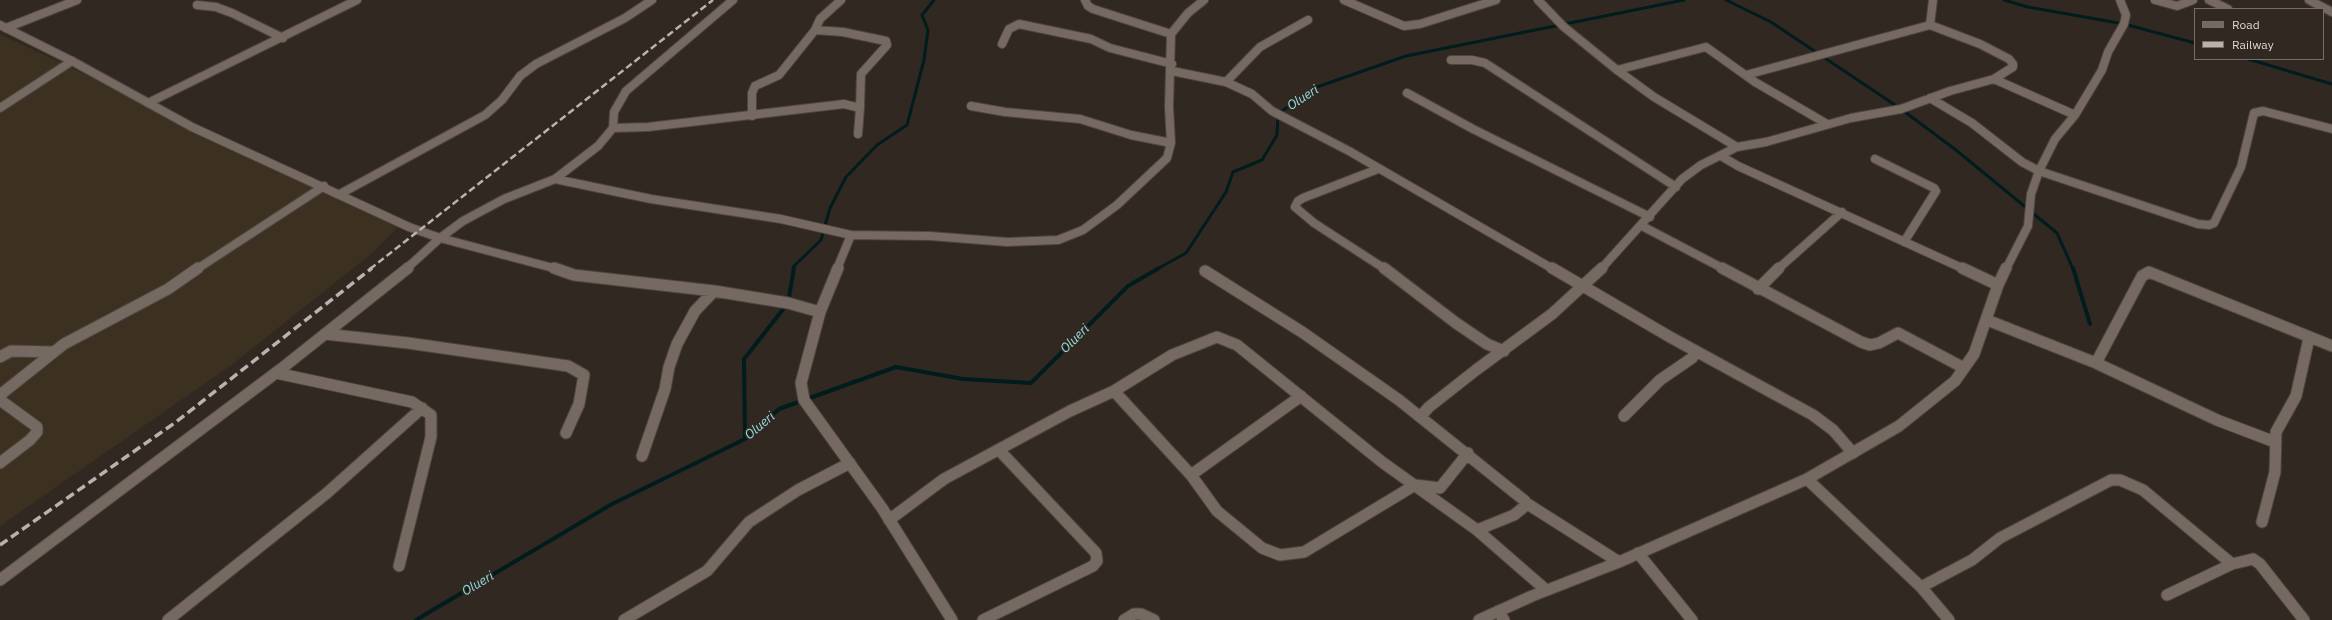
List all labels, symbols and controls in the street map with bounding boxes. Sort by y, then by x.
legend [2194,8,2324,60]
text: Road [2232,17,2260,32]
text: Railway [2232,37,2274,52]
water label: Olueri [1284,82,1322,114]
water label: Olueri [1057,321,1093,357]
water label: Olueri [742,409,778,443]
water label: Olueri [459,568,497,600]

